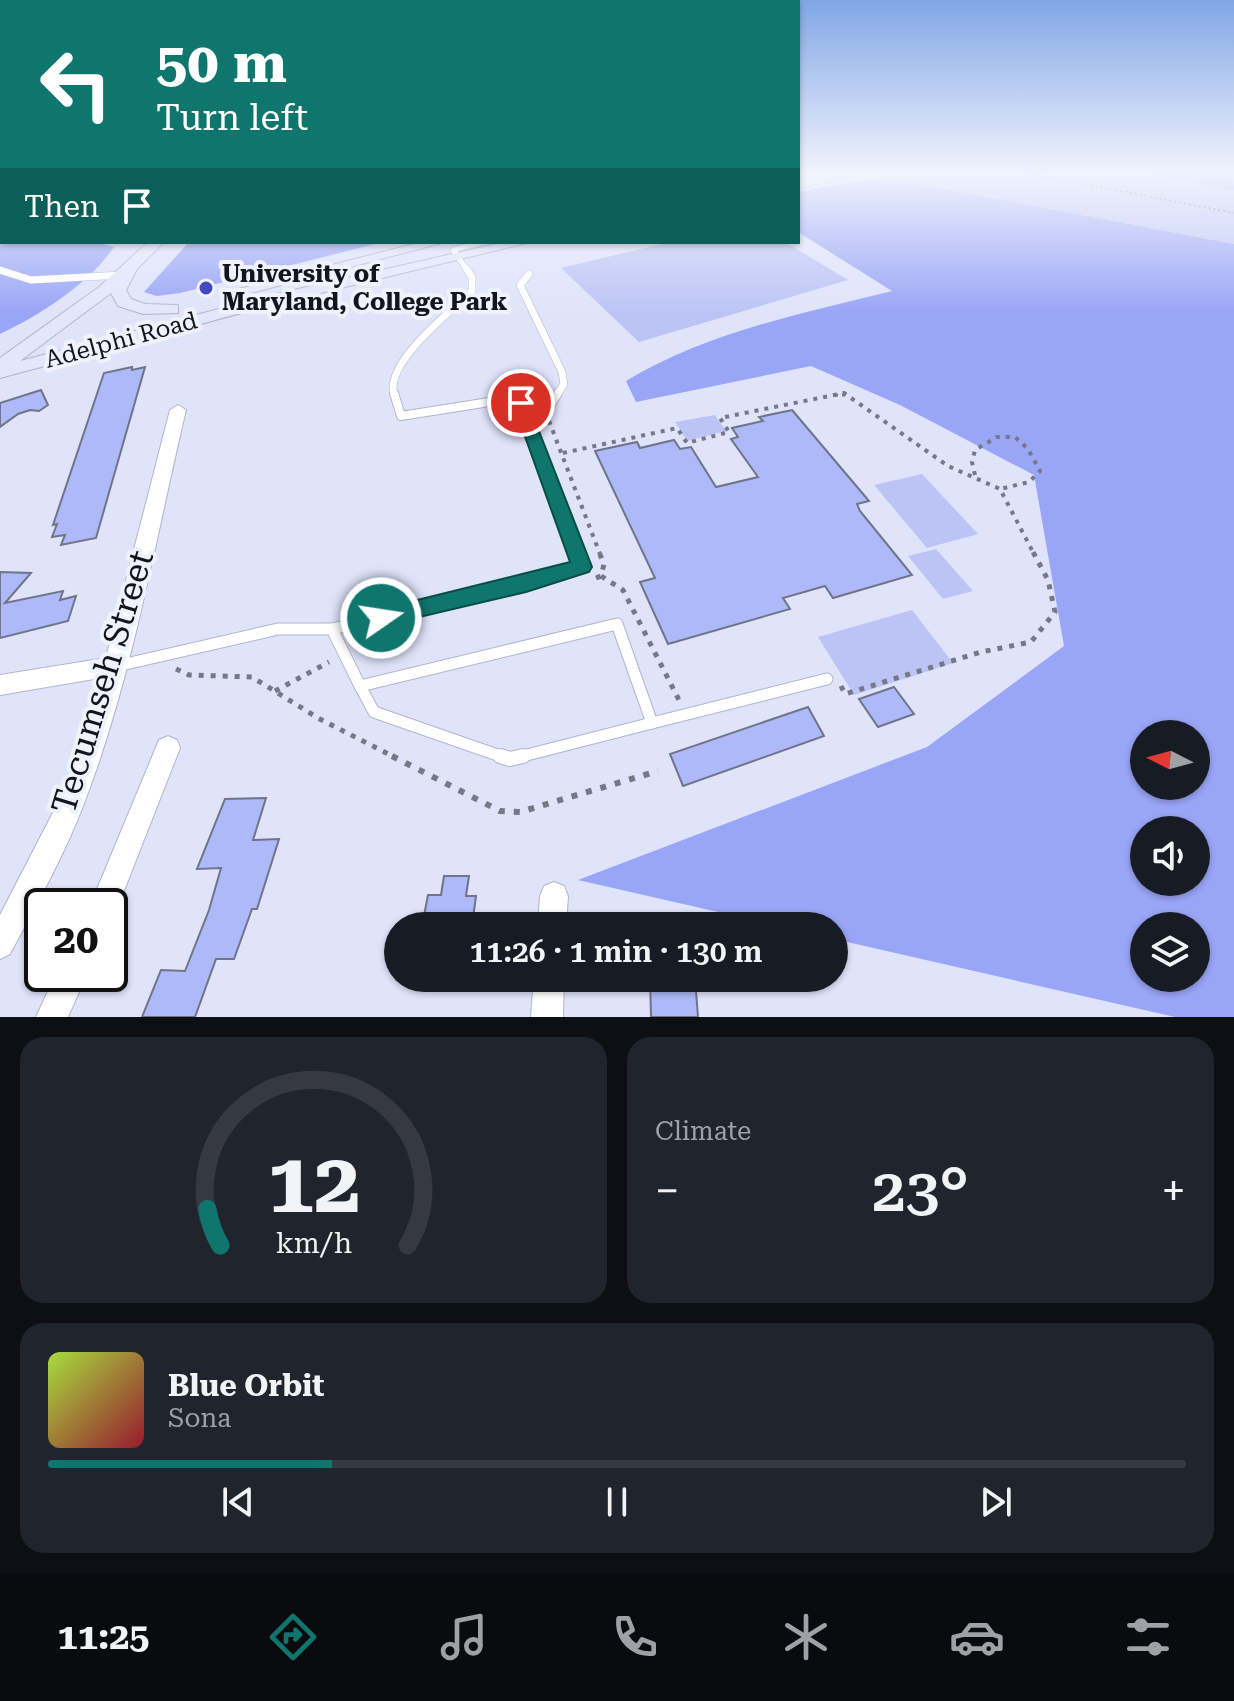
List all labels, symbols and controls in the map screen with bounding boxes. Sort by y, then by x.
text: 50 m [156,30,287,96]
icon: left [24,32,128,136]
text: Turn left [156,97,308,139]
icon: arrive [115,184,159,228]
text: Then [24,189,99,224]
place label: University of Maryland, College Park [222,260,508,316]
marker: University of Maryland, College Park [197,279,215,297]
street label: Adelphi Road [42,306,200,374]
pin [487,369,555,437]
icon: arrive [499,381,543,425]
street label: Tecumseh Street [43,546,161,818]
position arrow [339,576,423,660]
north arrow [1130,720,1210,800]
map controls [1130,720,1210,992]
button: sound [1130,816,1210,896]
speed limit sign: 20 [24,888,128,992]
button: layers [1130,912,1210,992]
text: 11:26 · 1 min · 130 m [470,934,762,969]
text: Climate [655,1116,751,1146]
text: 12 [267,1135,360,1232]
text: 23° [872,1155,969,1226]
text: − [655,1165,680,1217]
text: + [1161,1165,1186,1217]
text: km/h [275,1226,352,1260]
text: Blue Orbit [168,1368,324,1403]
text: Sona [168,1403,231,1433]
icon: previous [216,1480,260,1524]
icon: pause [595,1480,639,1524]
icon: next [974,1480,1018,1524]
icon: directions [265,1609,321,1665]
icon: music [436,1609,492,1665]
icon: phone [607,1609,663,1665]
icon: climate [778,1609,834,1665]
icon: car [949,1609,1005,1665]
icon: filters [1120,1609,1176,1665]
text: 11:25 [58,1616,149,1658]

